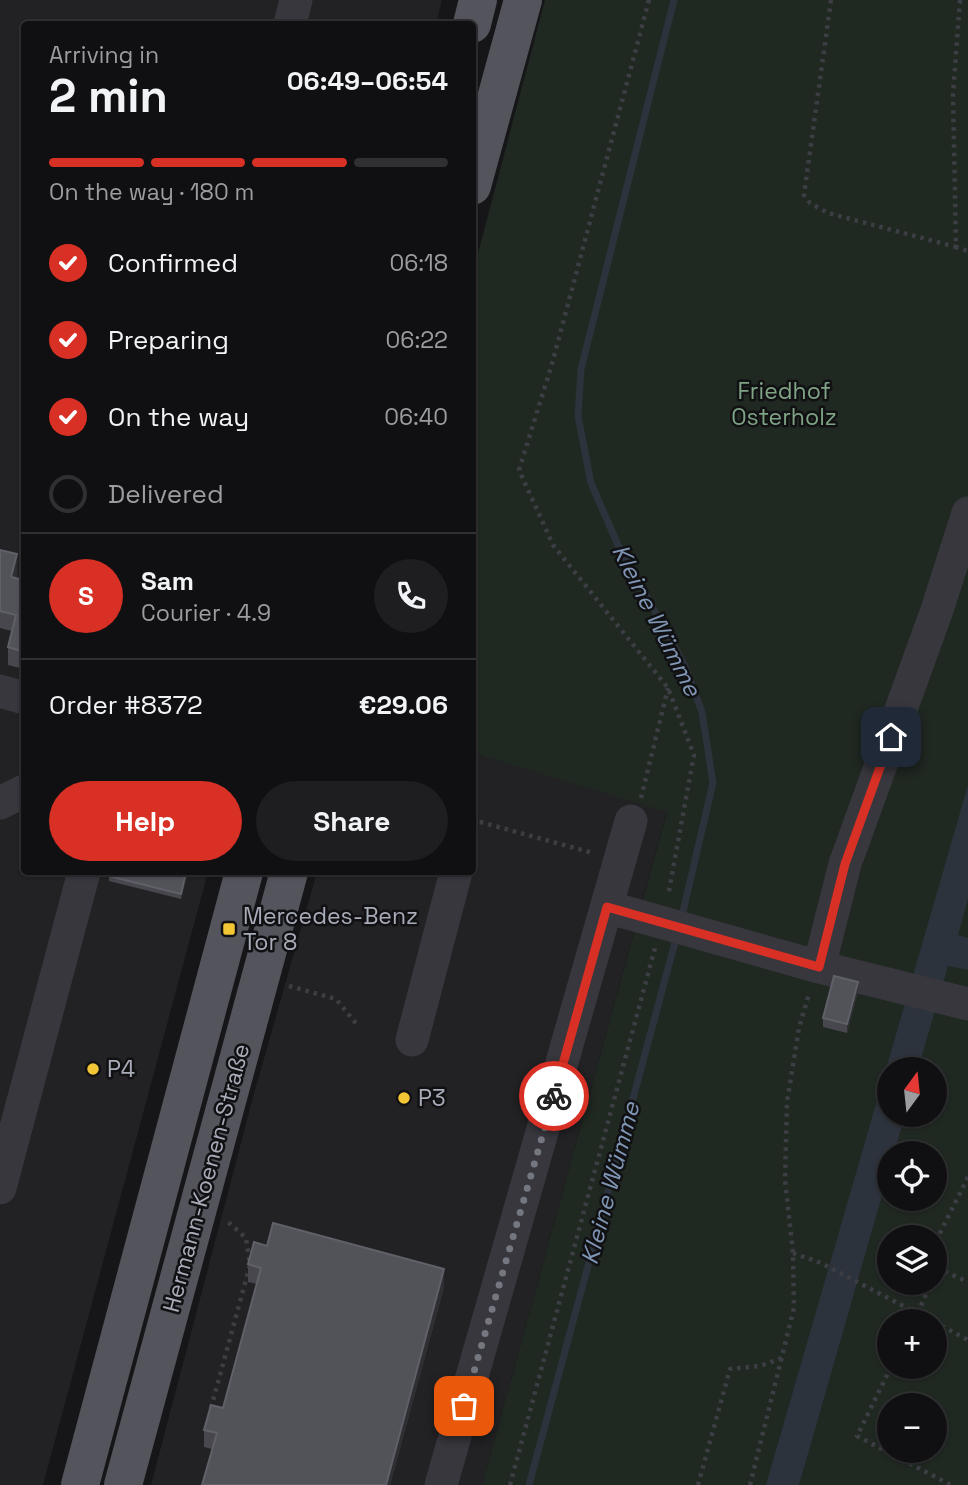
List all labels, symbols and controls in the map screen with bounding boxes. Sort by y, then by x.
text: Arriving in [49,40,159,70]
text: 06:49–06:54 [287,64,448,98]
text: 2 min [49,67,168,125]
text: On the way · 180 m [49,177,254,207]
icon: check [49,244,87,282]
text: Confirmed [108,246,238,280]
text: 06:18 [389,248,448,278]
icon: check [49,321,87,359]
text: Preparing [108,323,229,357]
text: 06:22 [386,325,448,355]
park label: Friedhof Osterholz [731,376,837,432]
icon: check [49,398,87,436]
text: On the way [108,400,249,434]
text: 06:40 [384,402,448,432]
text: Delivered [108,477,224,511]
water label: Kleine Wümme [605,539,709,702]
button: phone [374,559,448,633]
text: Sam [141,564,194,598]
text: S [78,579,94,613]
text: Courier · 4.9 [141,598,271,628]
text: Order #8372 [49,688,203,722]
text: €29.06 [359,688,448,722]
pin [861,707,921,767]
icon: home [872,718,910,756]
button: Help [49,781,242,861]
button: Share [256,781,448,861]
place label: Mercedes-Benz Tor 8 [243,901,418,957]
marker: Mercedes-Benz Tor 8 [221,921,237,937]
street label: Hermann-Koenen-Straße [156,1040,256,1316]
place label: P4 [107,1054,135,1084]
north arrow [877,1057,947,1127]
map controls [877,1057,947,1463]
marker: P4 [85,1061,101,1077]
courier [519,1061,589,1131]
icon: bike [535,1077,573,1115]
place label: P3 [418,1083,446,1113]
marker: P3 [396,1090,412,1106]
water label: Kleine Wümme [573,1098,647,1267]
button: locate [877,1141,947,1211]
button: layers [877,1225,947,1295]
button: + [877,1309,947,1379]
pin [434,1376,494,1436]
icon: bag [445,1387,483,1425]
button: − [877,1393,947,1463]

